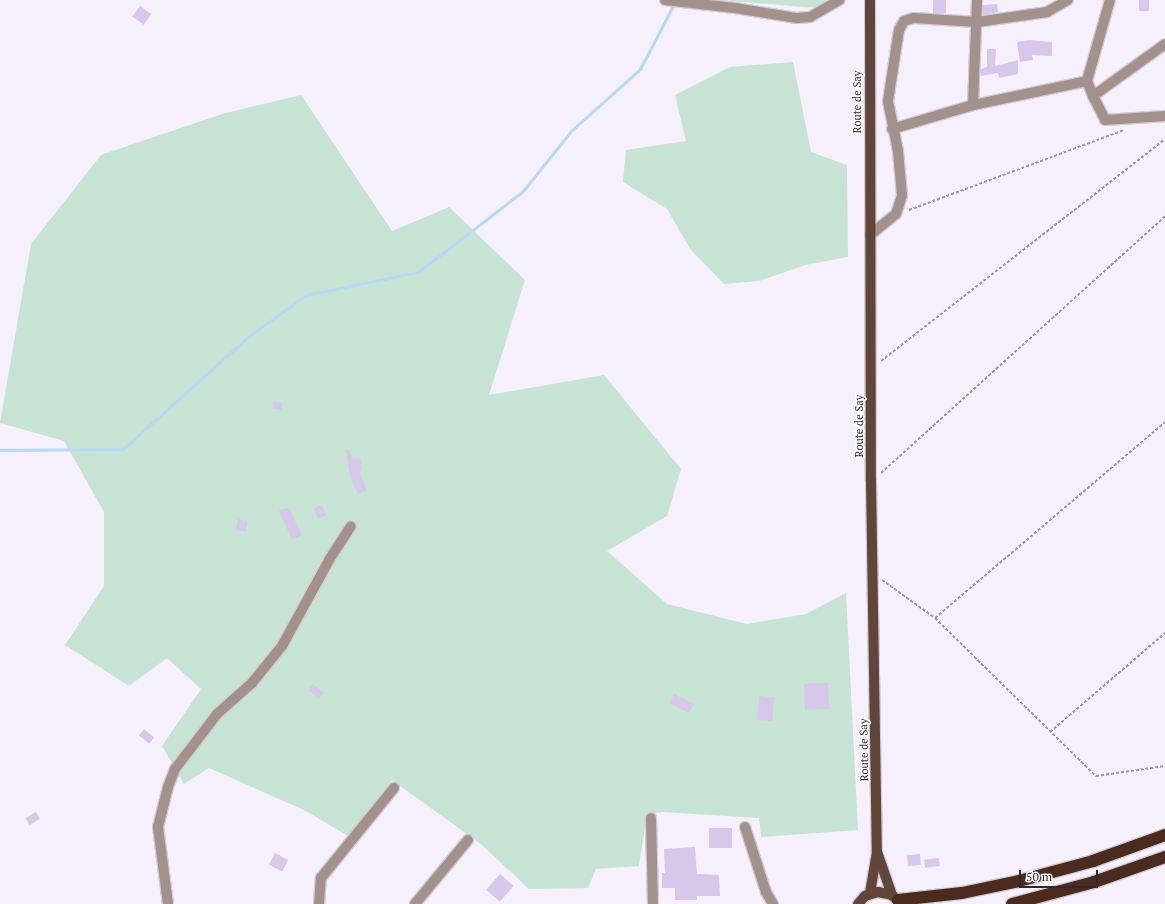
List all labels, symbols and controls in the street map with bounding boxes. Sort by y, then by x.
street label: Route de Say [850,71,864,133]
street label: Route de Say [852,395,866,457]
street label: Route de Say [857,718,871,782]
scale bar [1021,862,1100,888]
text: 50 m [1026,869,1052,884]

